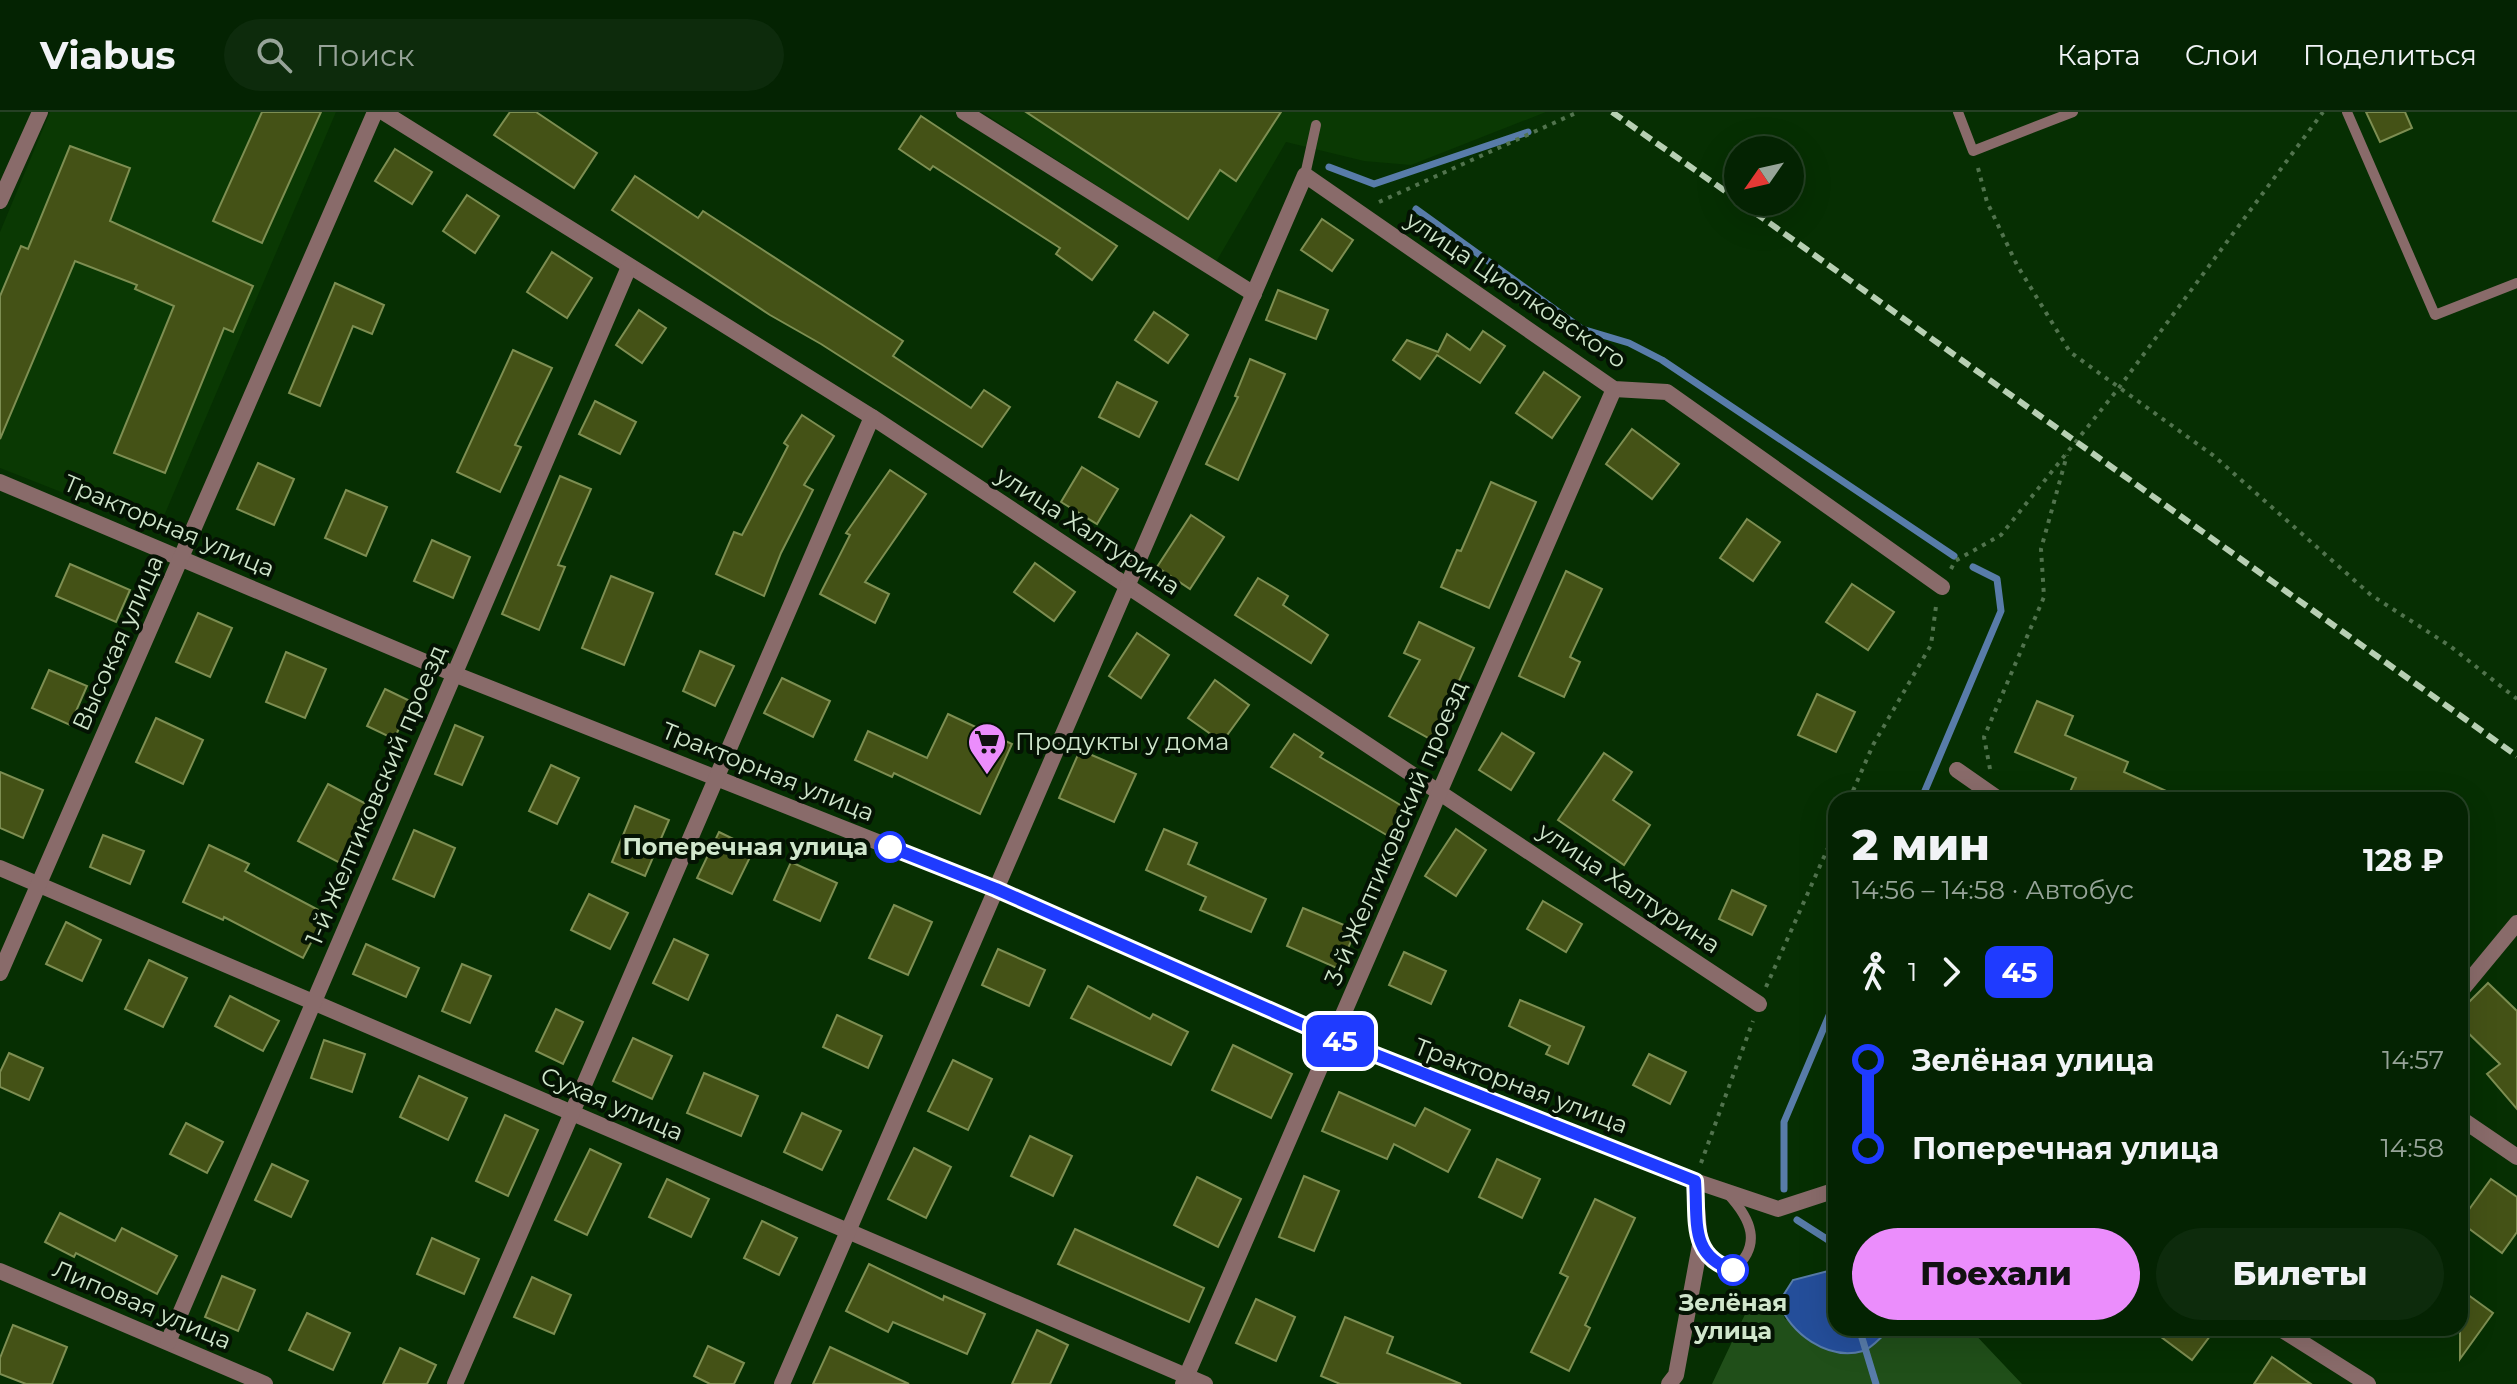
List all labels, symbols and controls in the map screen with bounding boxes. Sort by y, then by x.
search box [224,19,784,91]
text: Viabus [40,32,176,79]
icon: search [252,33,296,77]
text: Поиск [316,37,414,74]
text: Карта [2057,38,2141,72]
text: Слои [2185,38,2259,72]
text: Поделиться [2303,38,2477,72]
north arrow [1724,136,1804,216]
map controls [1724,136,1804,216]
street label: улица Циолковского [1400,204,1632,374]
street label: улица Халтурина [990,460,1186,601]
street label: Тракторная улица [59,468,279,583]
street label: Высокая улица [66,551,169,735]
street label: 1-й Желтиковский проезд [299,640,452,949]
street label: 3-й Желтиковский проезд [1318,676,1473,989]
street label: Тракторная улица [658,716,879,827]
supermarket icon: Продукты у дома [966,721,1008,776]
place label: Продукты у дома [1015,727,1229,756]
street label: улица Халтурина [1532,815,1726,959]
text: 2 мин [1852,817,1990,871]
place label: Поперечная улица [622,832,868,861]
marker: Поперечная улица [875,832,905,862]
text: 128 ₽ [2363,842,2444,879]
text: 14:56 – 14:58 · Автобус [1852,874,2134,906]
icon: walk [1852,950,1896,994]
icon: forward [1929,950,1973,994]
text: 45 [2001,955,2037,989]
text: 1 [1908,956,1917,988]
line badge: 45 [1304,1015,1376,1067]
text: 45 [1322,1024,1358,1058]
street label: Тракторная улица [1410,1031,1632,1140]
text: Зелёная улица [1912,1042,2154,1079]
text: 14:57 [2382,1044,2444,1076]
street label: Сухая улица [536,1060,688,1147]
text: Поперечная улица [1912,1130,2219,1167]
text: 14:58 [2380,1132,2444,1164]
button: Поехали [1852,1228,2140,1320]
button: Билеты [2156,1228,2444,1320]
street label: Липовая улица [49,1254,236,1355]
marker: Зелёная улица [1718,1255,1748,1285]
place label: Зелёная улица [1678,1288,1787,1345]

